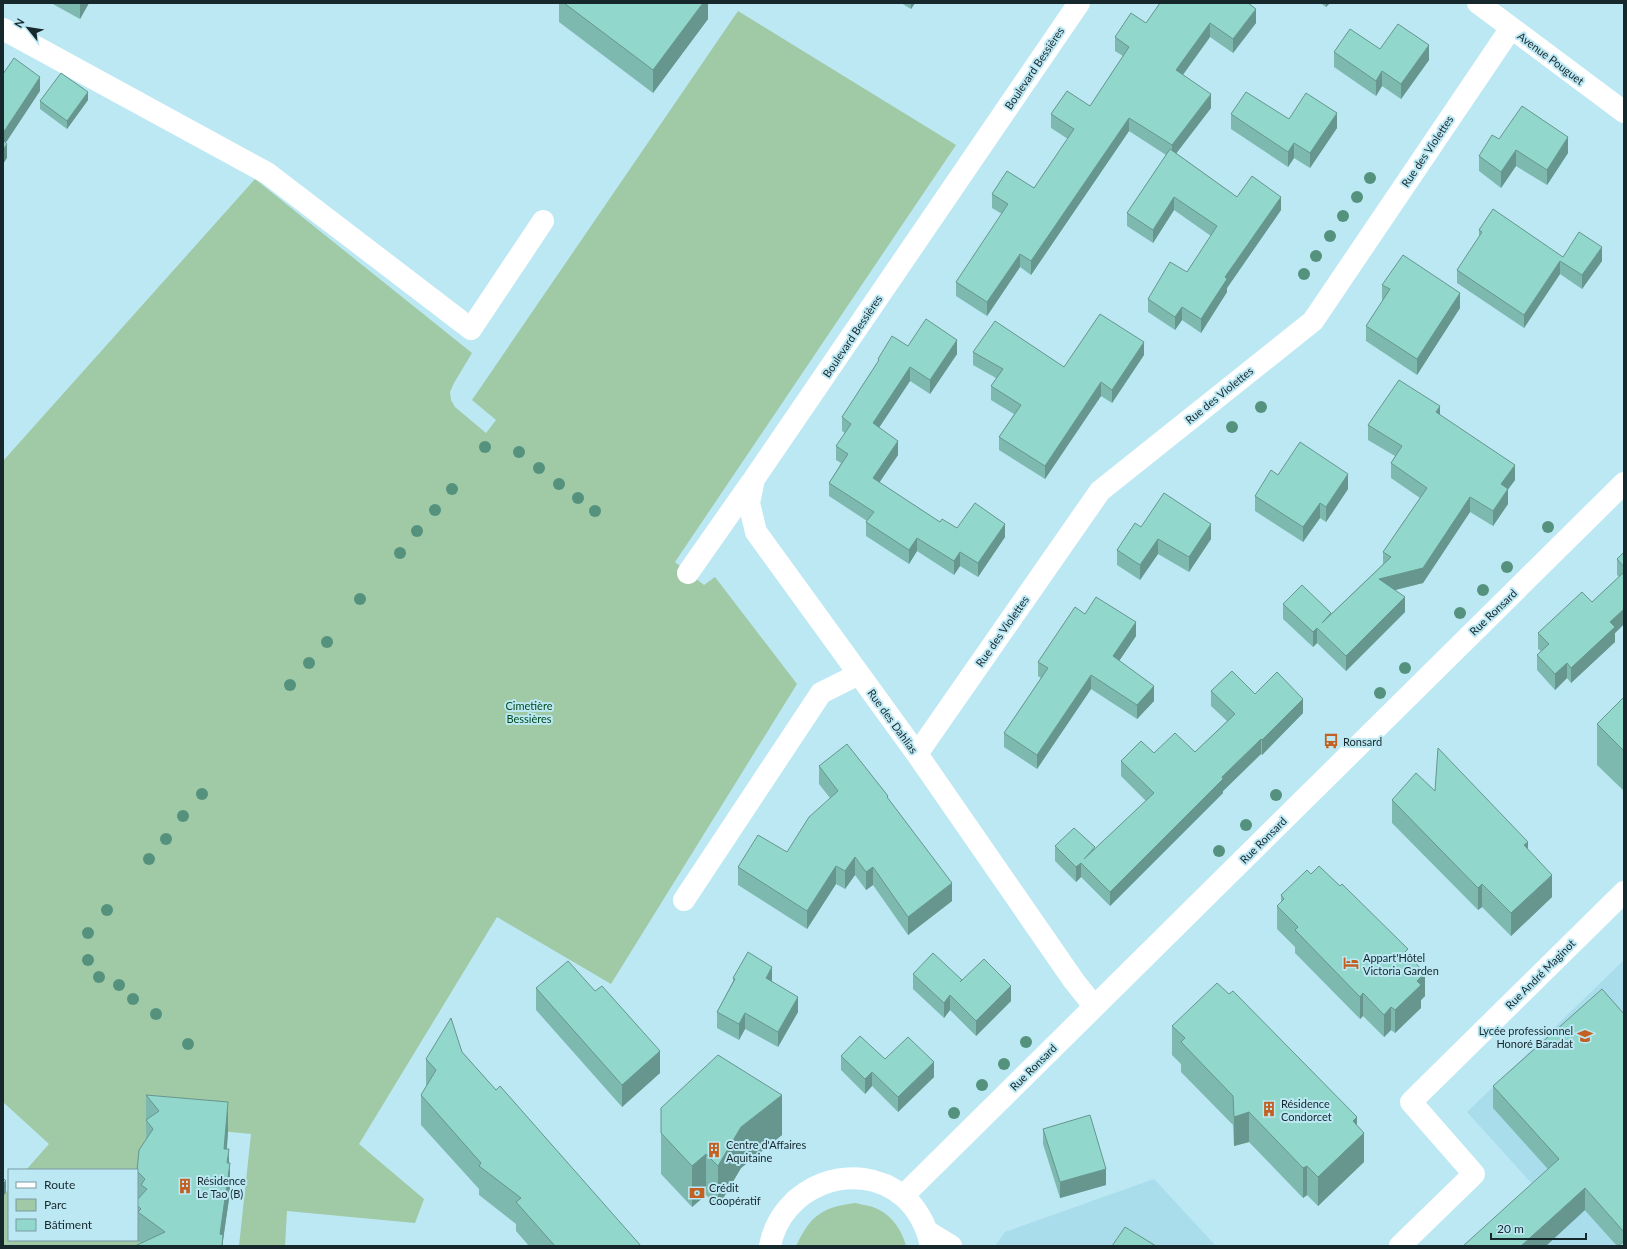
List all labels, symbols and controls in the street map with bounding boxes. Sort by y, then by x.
north arrow [8,8,48,48]
text: N [11,16,27,30]
street label: Boulevard Bessières [1002,24,1067,112]
street label: Avenue Pouguet [1515,29,1587,87]
street label: Rue des Violettes [1398,113,1456,189]
street label: Boulevard Bessières [820,292,885,380]
street label: Rue des Violettes [1183,364,1256,426]
street label: Rue Ronsard [1467,586,1519,638]
street label: Rue des Violettes [973,593,1031,669]
street label: Rue des Dahlias [865,686,921,756]
park label: Cimetière Bessières [506,699,553,725]
bus stop icon: Ronsard [1322,732,1340,750]
place label: Ronsard [1343,735,1382,748]
street label: Rue Ronsard [1237,814,1289,866]
street label: Rue André Maginot [1502,936,1578,1012]
place label: Appart'Hôtel Victoria Garden [1363,951,1439,977]
hotel icon: Appart'Hôtel Victoria Garden [1342,954,1360,972]
place label: Lycée professionnel Honoré Baradat [1479,1024,1573,1050]
school or university icon: Lycée professionnel Honoré Baradat [1576,1027,1594,1045]
street label: Rue Ronsard [1007,1041,1059,1093]
place label: Résidence Condorcet [1281,1097,1332,1123]
building icon: Résidence Condorcet [1260,1100,1278,1118]
place label: Centre d'Affaires Aquitaine [726,1138,806,1164]
building icon: Centre d'Affaires Aquitaine [705,1141,723,1159]
legend [8,1169,138,1241]
place label: Résidence Le Tao (B) [197,1174,246,1200]
text: Route [44,1177,75,1192]
building icon: Résidence Le Tao (B) [176,1177,194,1195]
place label: Crédit Coopératif [709,1181,761,1207]
bank icon: Crédit Coopératif [688,1184,706,1202]
text: Parc [44,1197,67,1212]
scale bar [1491,1215,1586,1241]
text: Bâtiment [44,1217,93,1232]
text: 20 m [1497,1221,1524,1236]

